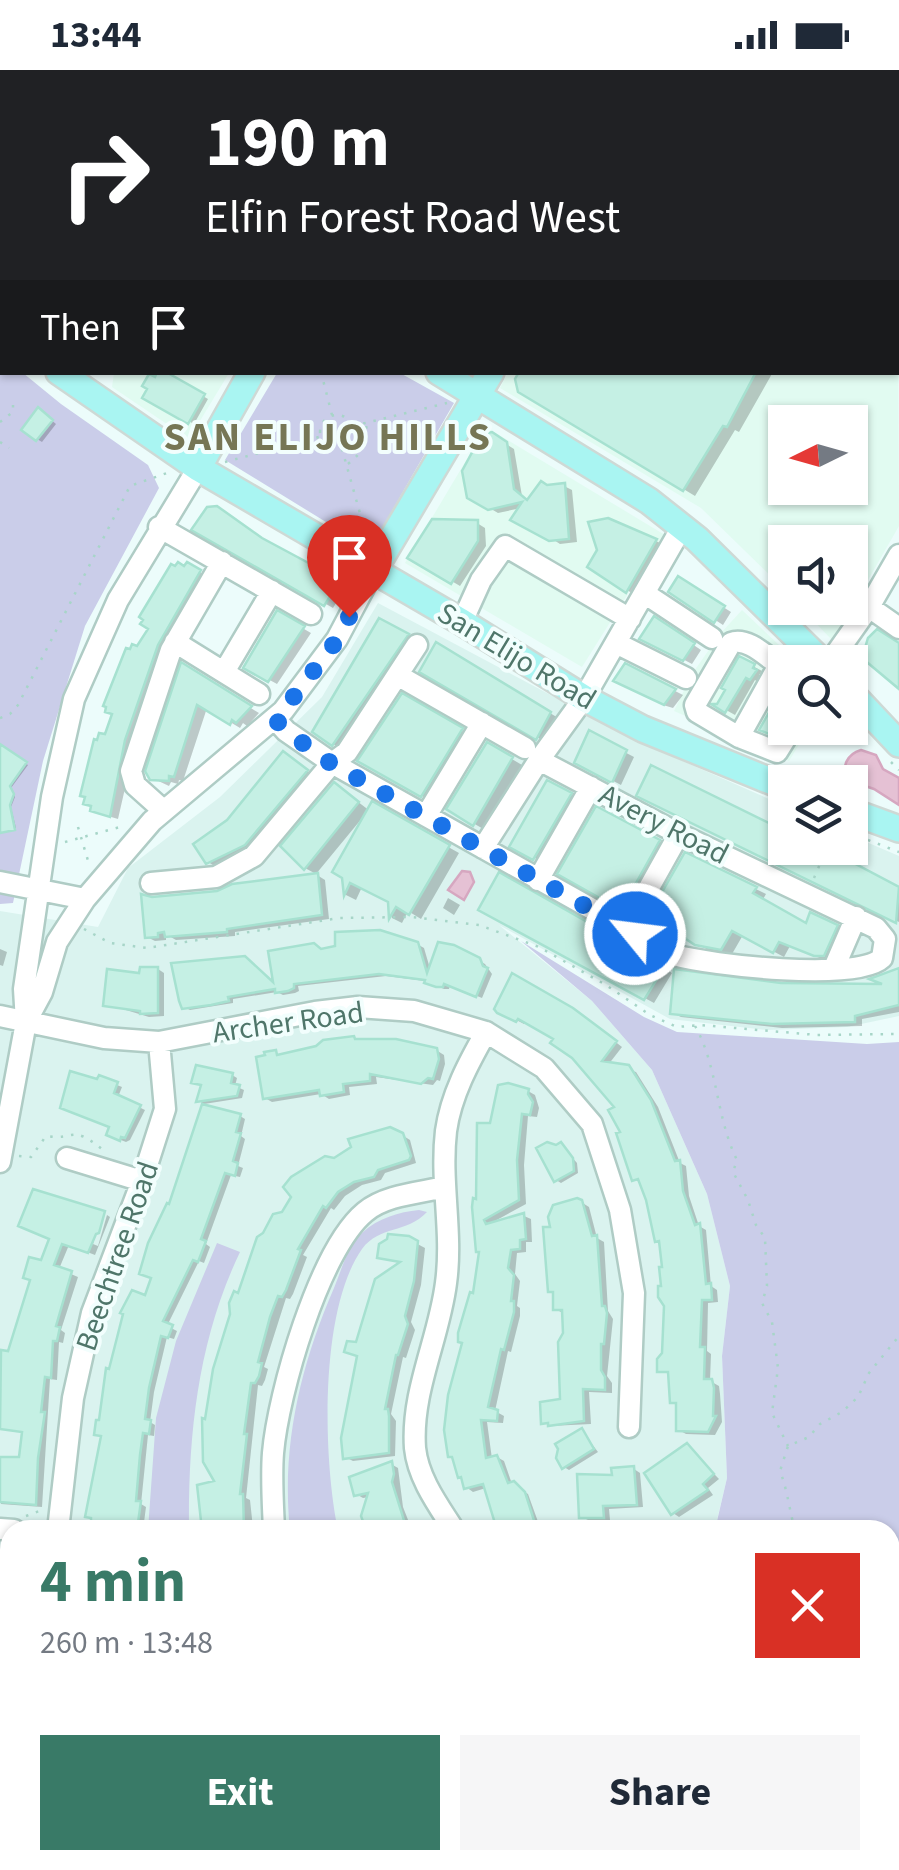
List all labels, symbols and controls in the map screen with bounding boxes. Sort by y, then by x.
text: 13:44 [50,8,142,62]
text: 190 m [205,93,390,193]
icon: right [40,110,170,240]
text: Elfin Forest Road West [205,186,620,250]
icon: arrive [141,300,196,355]
text: Then [40,301,121,355]
north arrow [768,405,868,505]
map controls [768,405,868,865]
district label: SAN ELIJO HILLS [163,409,493,466]
pin [307,515,392,618]
button: sound [768,525,868,625]
icon: arrive [322,530,377,585]
street label: San Elijo Road [429,592,604,721]
button: search [768,645,868,745]
button: layers [768,765,868,865]
street label: Avery Road [591,773,736,875]
position arrow [583,882,687,986]
street label: Archer Road [210,991,366,1054]
street label: Beechtree Road [65,1156,170,1357]
text: 4 min [40,1540,186,1625]
button: close [755,1553,860,1658]
text: 260 m · 13:48 [40,1620,213,1666]
button: Exit [40,1735,440,1850]
button: Share [460,1735,860,1850]

